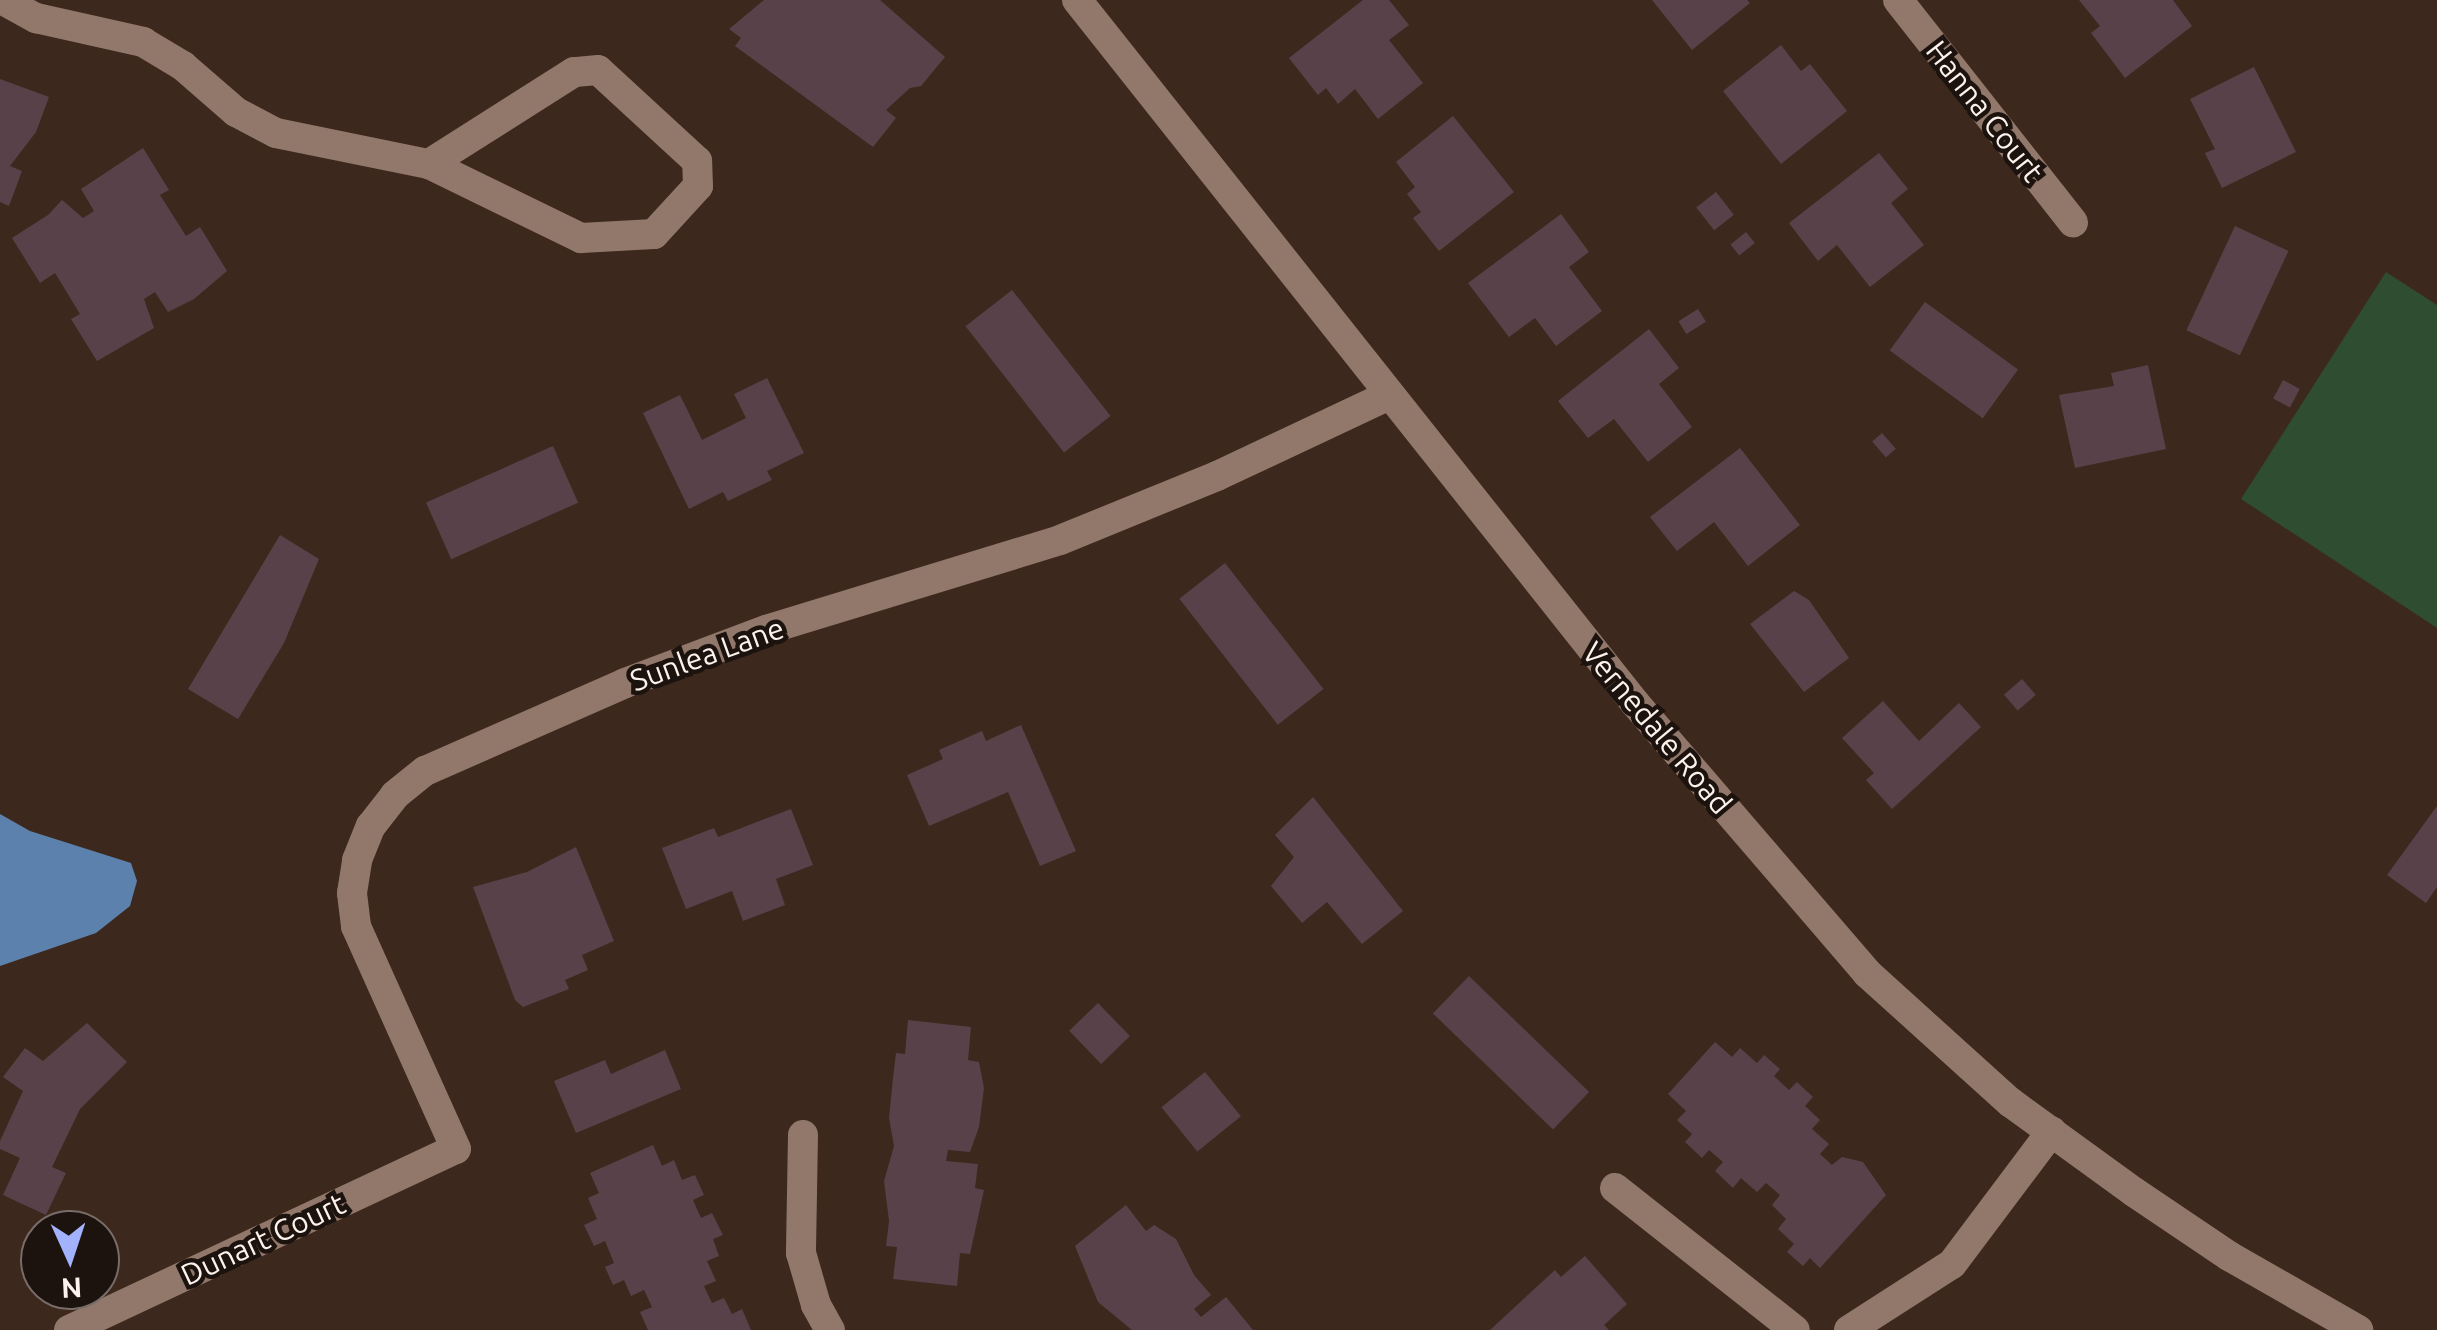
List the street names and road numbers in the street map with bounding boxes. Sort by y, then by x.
street label: Hanna Court [1919,33,2051,189]
street label: Sunlea Lane [625,610,789,698]
street label: Vernedale Road [1575,635,1739,821]
street label: Dunart Court [175,1185,351,1293]

